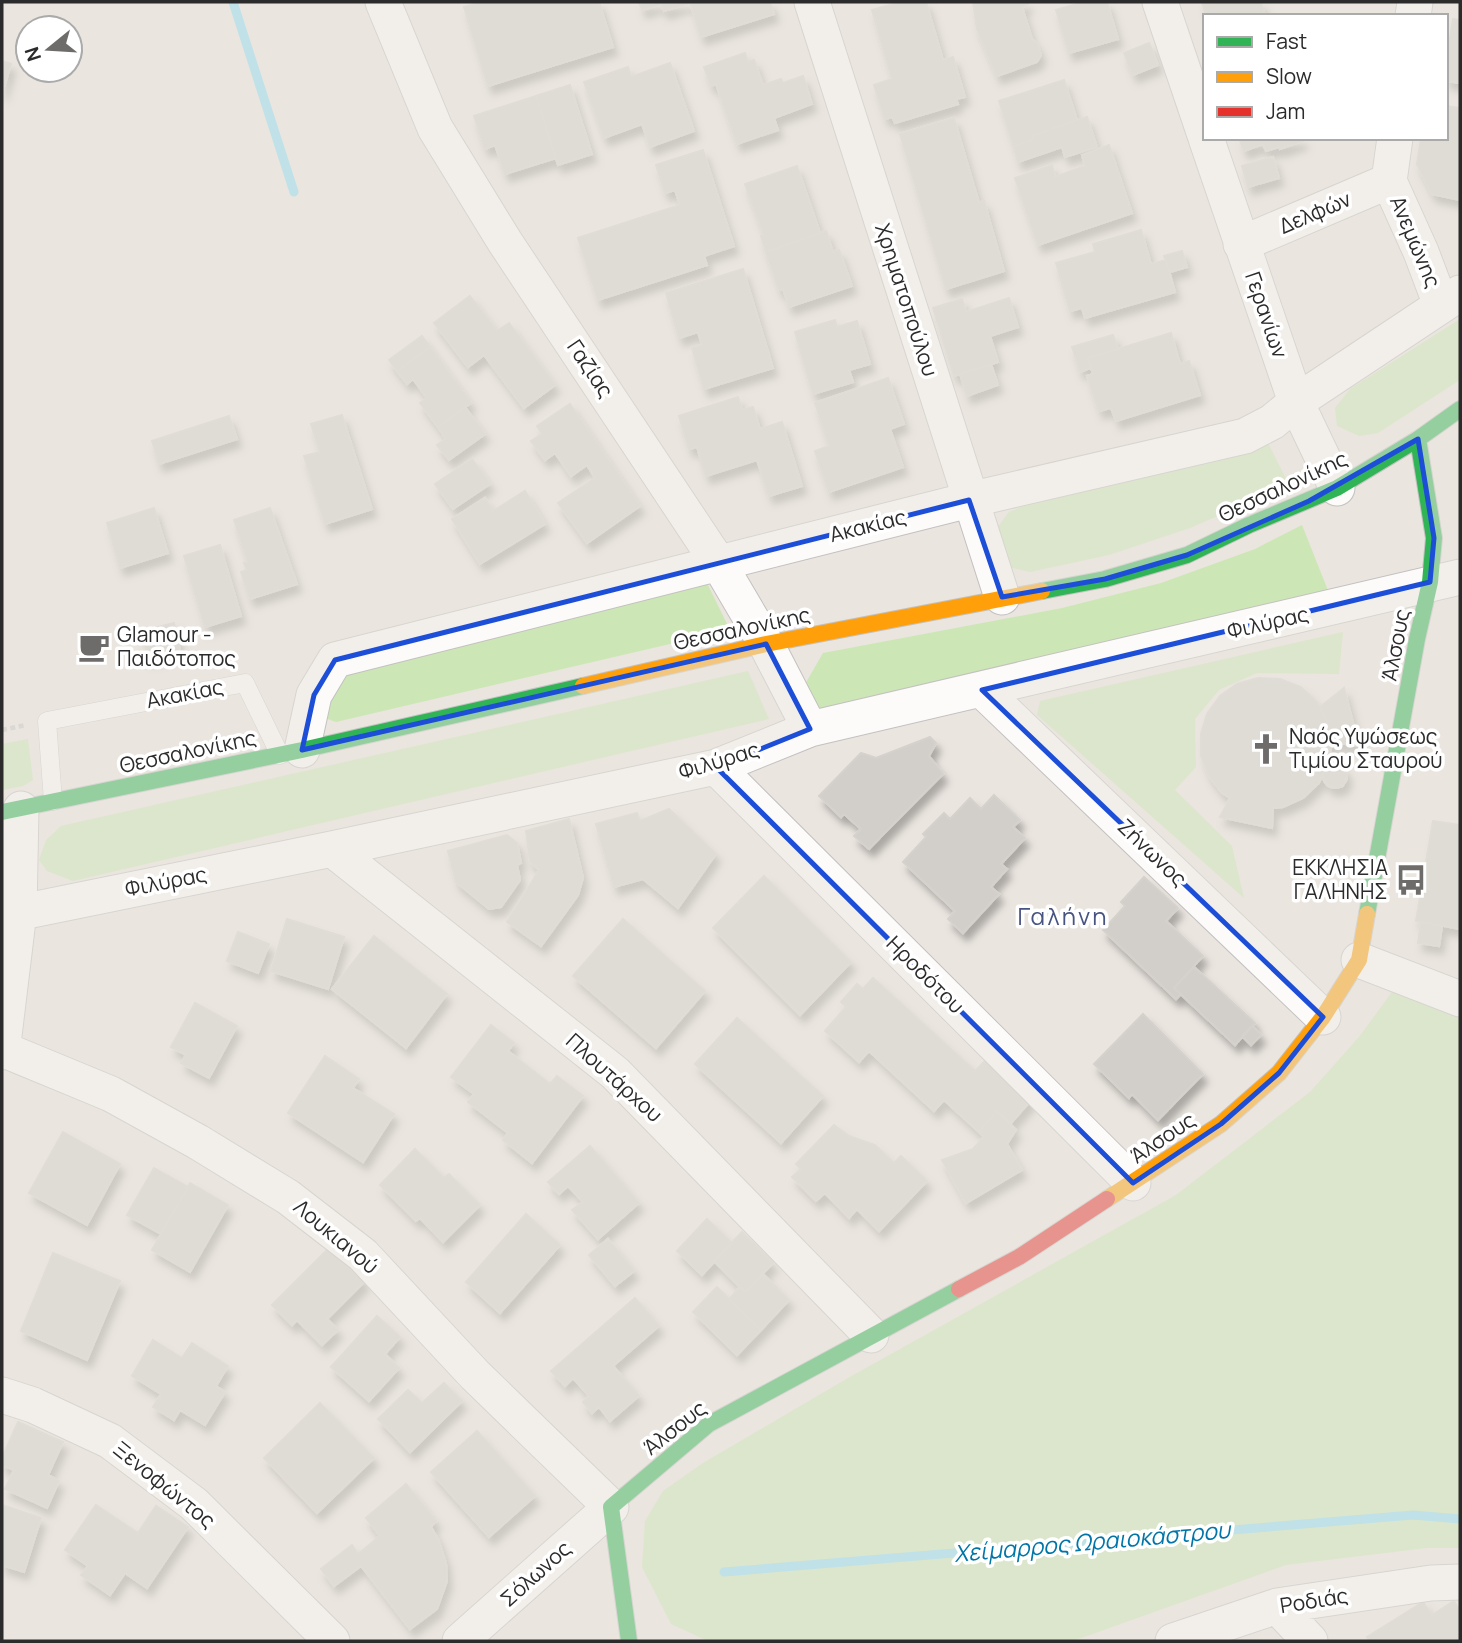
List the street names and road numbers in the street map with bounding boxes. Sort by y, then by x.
street label: Δελφών [1274,184,1355,240]
street label: Ανεμώνης [1384,191,1448,292]
street label: Χρηματοπούλου [869,220,945,380]
street label: Γερανίων [1239,268,1295,362]
street label: Γαζίας [561,334,620,403]
street label: Θεσσαλονίκης [1214,444,1352,528]
street label: Ακακίας [827,502,909,548]
street label: Φιλύρας [1224,599,1311,645]
street label: Θεσσαλονίκης [671,600,813,656]
street label: Άλσους [1374,606,1416,683]
street label: Ακακίας [144,672,226,714]
street label: Θεσσαλονίκης [117,723,259,779]
street label: Φιλύρας [675,735,762,786]
street label: Ζήνωνος [1112,812,1193,892]
street label: Φιλύρας [123,859,209,903]
street label: Ηροδότου [881,929,971,1019]
street label: Πλουτάρχου [561,1027,669,1128]
street label: Άλσους [1124,1105,1200,1169]
street label: Λουκιανού [288,1193,385,1280]
street label: Άλσους [637,1394,712,1461]
street label: Ξενοφώντος [108,1434,222,1534]
street label: Σόλωνος [494,1534,577,1612]
street label: Ροδιάς [1278,1581,1350,1619]

